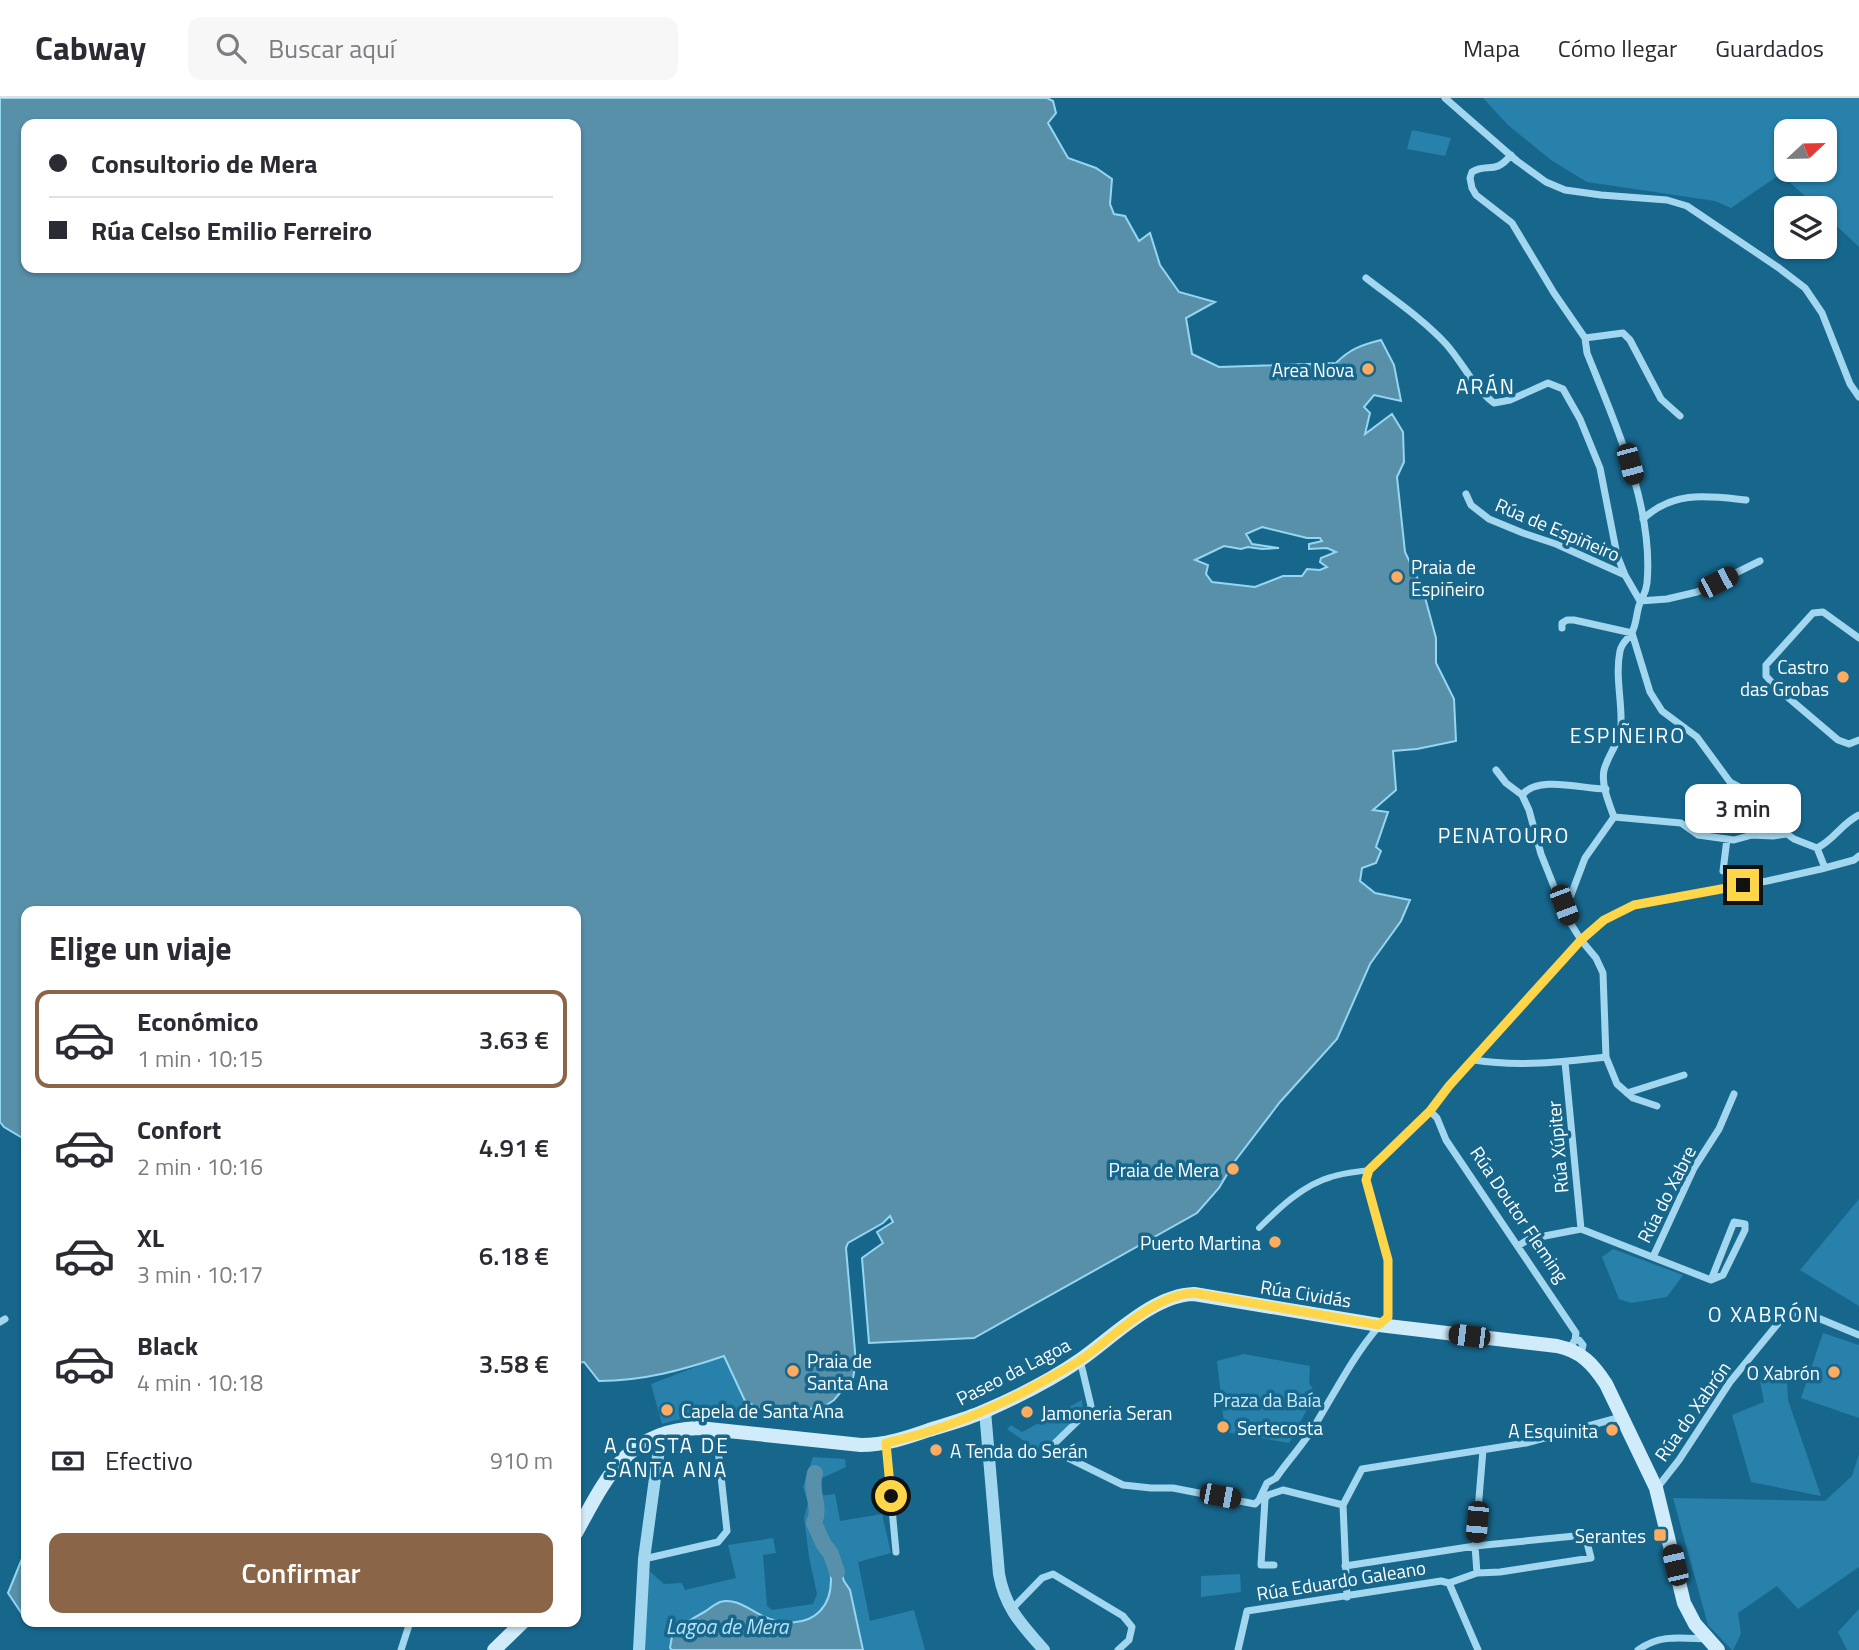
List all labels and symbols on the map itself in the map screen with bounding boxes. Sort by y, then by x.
north arrow [1774,119,1838,182]
place label: Area Nova [1272,355,1354,384]
marker: Area Nova [1360,361,1376,377]
district label: ARÁN [1456,370,1516,402]
car [1615,441,1646,487]
street label: Rúa de Espiñeiro [1491,490,1625,568]
place label: Praia de Espiñeiro [1411,552,1485,603]
car [1695,563,1742,601]
marker: Praia de Espiñeiro [1389,569,1405,585]
place label: Castro das Grobas [1740,652,1829,703]
marker: Castro das Grobas [1835,669,1851,685]
district label: ESPIÑEIRO [1570,719,1686,751]
callout: 3 min [1685,784,1801,832]
district label: PENATOURO [1438,819,1570,851]
route end [1727,869,1759,901]
car [1547,882,1582,928]
street label: Rúa Xúpiter [1538,1099,1575,1195]
street label: Rúa Doutor Fleming [1463,1140,1577,1288]
street label: Rúa do Xabre [1629,1140,1703,1248]
place label: Praia de Mera [1108,1155,1219,1184]
marker: Praia de Mera [1225,1161,1241,1177]
place label: Puerto Martina [1140,1228,1261,1257]
marker: Puerto Martina [1267,1234,1283,1250]
street label: Rúa Cividás [1258,1272,1354,1315]
district label: O XABRÓN [1708,1298,1820,1330]
car [1447,1323,1492,1349]
street label: Paseo da Lagoa [951,1329,1076,1412]
place label: Praia de Santa Ana [807,1346,889,1397]
street label: Rúa do Xabrón [1647,1355,1737,1467]
place label: O Xabrón [1747,1358,1820,1387]
marker: Praia de Santa Ana [785,1363,801,1379]
marker: O Xabrón [1826,1364,1842,1380]
park label: Praza da Baía [1213,1385,1322,1414]
place label: Capela de Santa Ana [681,1396,844,1425]
place label: Jamoneria Seran [1041,1398,1172,1427]
marker: Capela de Santa Ana [659,1402,675,1418]
marker: Jamoneria Seran [1019,1404,1035,1420]
place label: Sertecosta [1237,1413,1323,1442]
place label: A Esquinita [1508,1416,1598,1445]
marker: Sertecosta [1215,1419,1231,1435]
marker: A Esquinita [1604,1422,1620,1438]
district label: A COSTA DE SANTA ANA [604,1429,730,1485]
place label: A Tenda do Serán [950,1436,1088,1465]
marker: A Tenda do Serán [928,1442,944,1458]
route start [875,1480,907,1512]
car [1198,1482,1243,1510]
car [1465,1500,1490,1544]
place label: Serantes [1575,1521,1646,1550]
marker: Serantes [1652,1527,1668,1543]
car [1661,1542,1690,1588]
street label: Rúa Eduardo Galeano [1254,1552,1428,1608]
water label: Lagoa de Mera [666,1610,790,1642]

